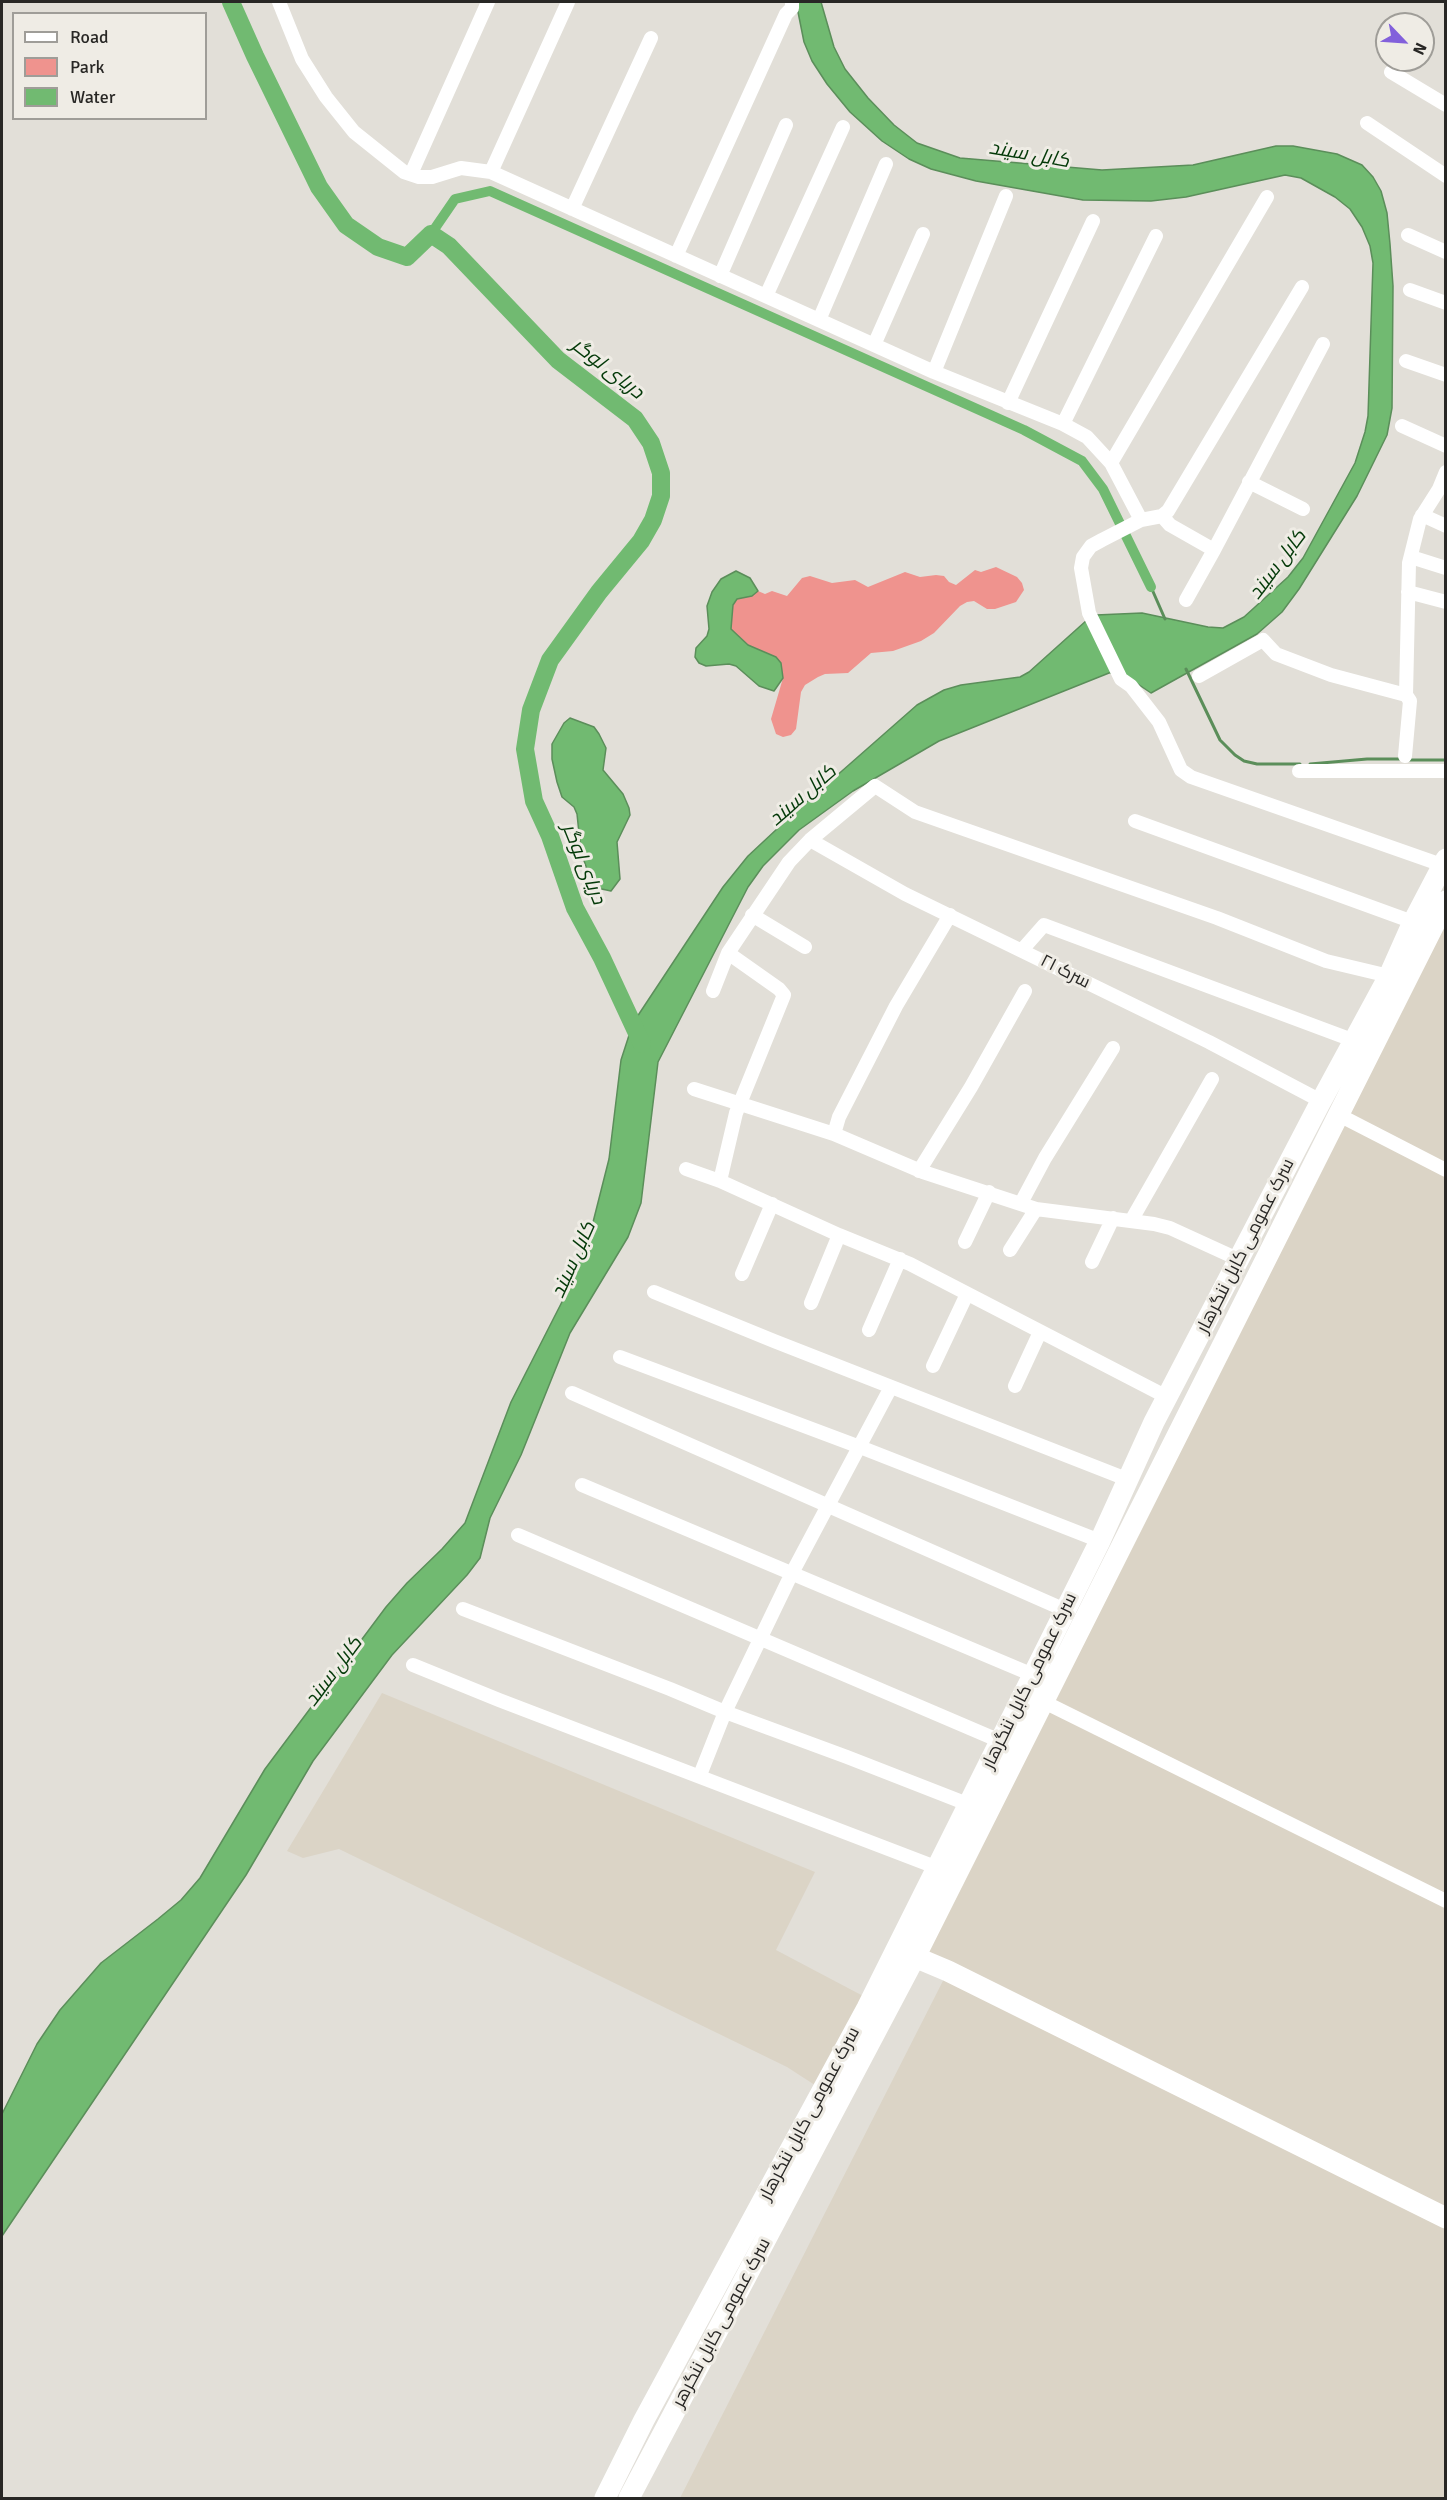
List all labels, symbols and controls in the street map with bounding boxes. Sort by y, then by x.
legend [12,12,207,120]
north arrow [1375,12,1435,72]
text: Road [70,26,109,48]
text: N [1408,39,1431,58]
text: Park [70,56,105,78]
text: Water [70,86,115,108]
water label: کابل سيند [987,136,1071,174]
water label: دریای لوگر [566,333,648,405]
water label: کابل سيند [1244,525,1312,605]
water label: کابل سيند [765,760,841,832]
water label: دریای لوگر [556,820,610,908]
street label: سرک ۲۱ [1036,950,1094,994]
street label: سرک عمومی کابل ننگرهار [1193,1155,1299,1337]
water label: کابل سيند [547,1218,601,1302]
street label: سرک عمومی کابل ننگرهار [978,1589,1082,1773]
water label: کابل سيند [300,1632,368,1712]
street label: سرک عمومی کابل ننگرهار [755,2024,865,2204]
street label: سرک عمومی کابل ننگرهر [668,2235,776,2411]

